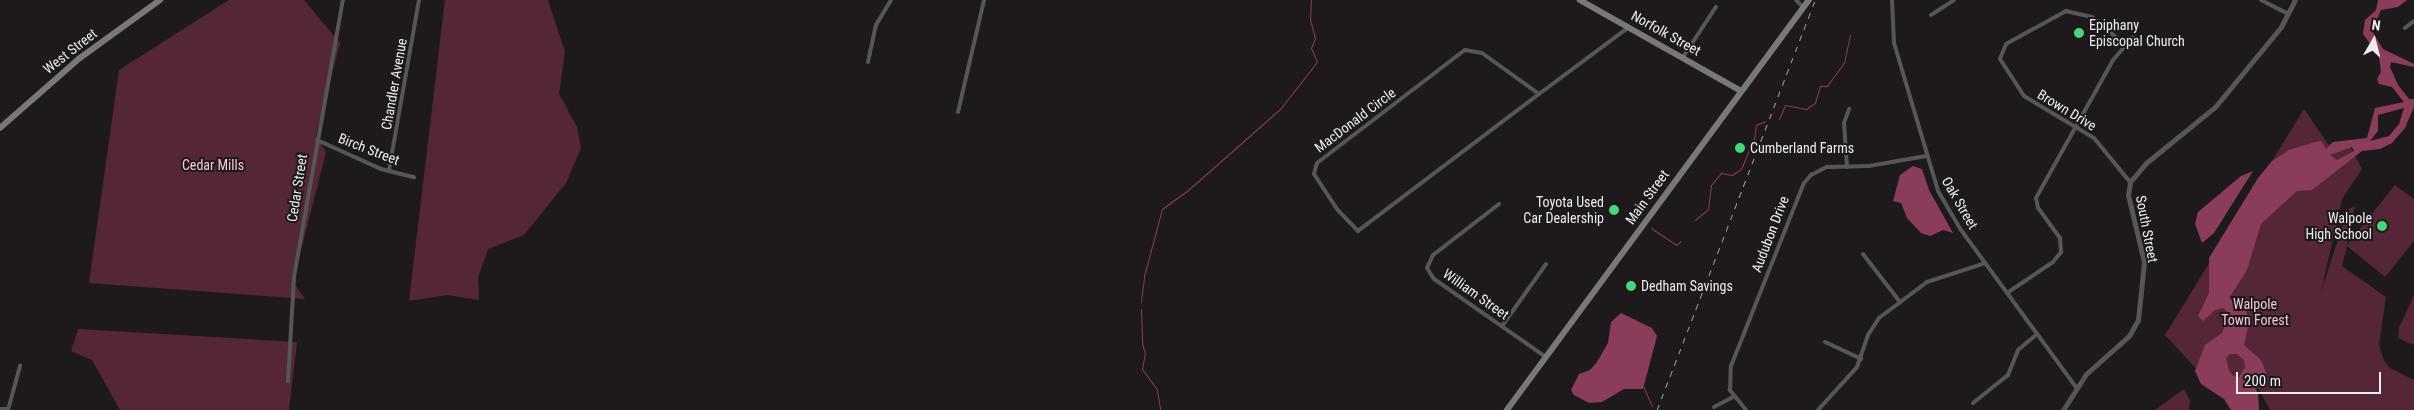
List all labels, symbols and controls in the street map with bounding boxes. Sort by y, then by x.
street label: Norfolk Street [1628,7,1704,59]
north arrow [2349,15,2399,65]
place label: Epiphany Episcopal Church [2089,17,2185,49]
text: N [2371,17,2381,34]
street label: West Street [40,25,100,77]
marker: Epiphany Episcopal Church [2073,27,2085,39]
street label: Chandler Avenue [378,37,410,131]
street label: MacDonald Circle [1311,84,1399,156]
street label: Brown Drive [2034,86,2100,134]
street label: Birch Street [336,130,402,168]
place label: Cumberland Farms [1750,140,1854,156]
marker: Cumberland Farms [1734,142,1746,154]
street label: Cedar Street [283,153,311,223]
park label: Cedar Mills [182,157,244,173]
street label: Main Street [1622,166,1672,228]
street label: Oak Street [1938,174,1982,232]
street label: Audubon Drive [1748,193,1792,275]
place label: Toyota Used Car Dealership [1523,194,1604,226]
street label: South Street [2132,194,2162,264]
marker: Toyota Used Car Dealership [1608,204,1620,216]
place label: Walpole High School [2305,210,2372,242]
marker: Walpole High School [2376,220,2388,232]
street label: William Street [1440,265,1512,323]
place label: Dedham Savings [1641,278,1733,294]
marker: Dedham Savings [1625,280,1637,292]
park label: Walpole Town Forest [2221,296,2289,328]
scale bar [2239,362,2384,394]
text: 200 m [2244,372,2281,390]

